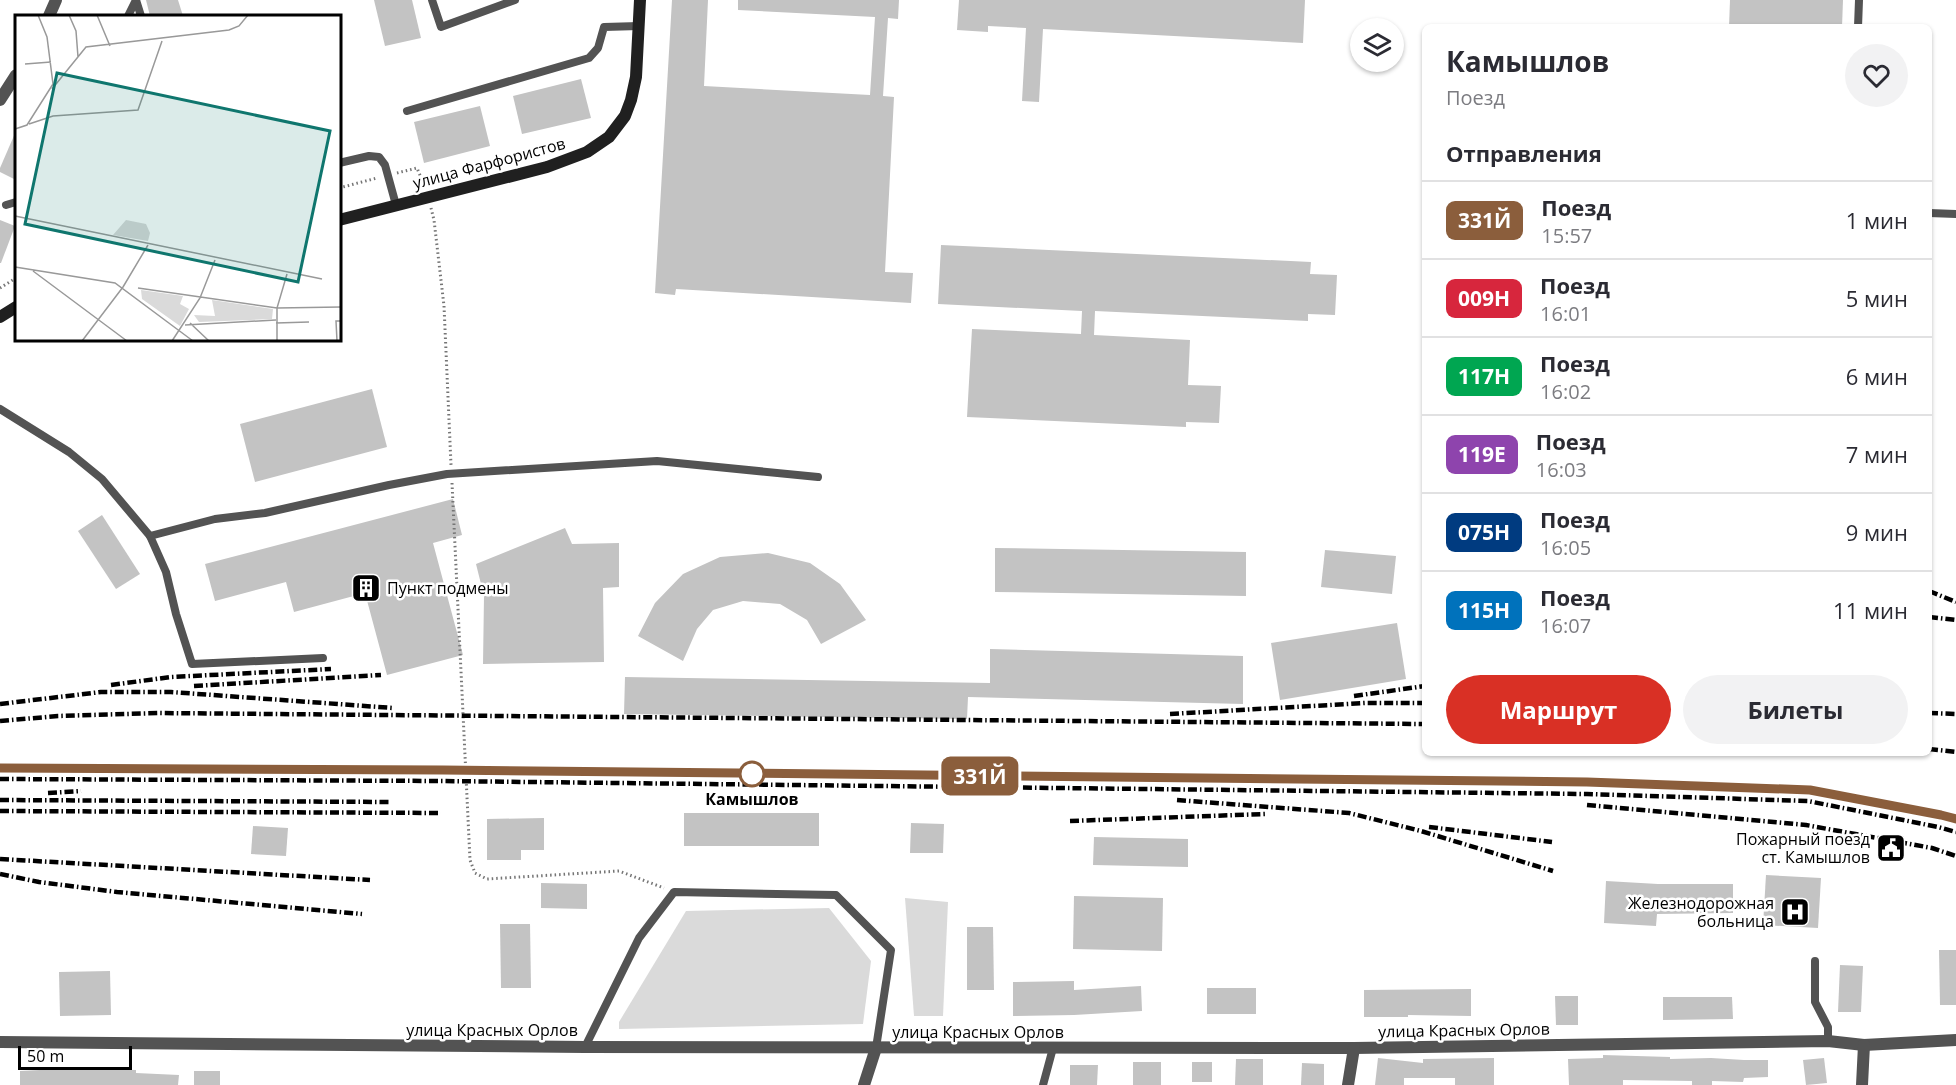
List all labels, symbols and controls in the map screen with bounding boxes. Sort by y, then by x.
inset map [15,15,340,340]
map controls [1350,18,1404,72]
button: layers [1350,18,1404,72]
text: Камышлов [1446,42,1609,80]
button: heart [1845,44,1908,107]
text: Поезд [1446,84,1505,111]
street label: улица Фарфористов [410,132,568,194]
text: Отправления [1446,138,1602,168]
text: Поезд [1541,192,1611,222]
text: 1 мин [1846,205,1908,235]
text: 331Й [1458,206,1511,234]
text: 15:57 [1541,222,1592,249]
text: Поезд [1540,270,1610,300]
text: 5 мин [1846,283,1908,313]
text: 009Н [1458,284,1510,312]
text: 16:01 [1540,300,1591,327]
text: Поезд [1540,348,1610,378]
text: 6 мин [1846,361,1908,391]
text: 117Н [1458,362,1510,390]
text: 16:02 [1540,378,1591,405]
text: Поезд [1536,426,1606,456]
text: 7 мин [1846,439,1908,469]
text: 119Е [1458,440,1506,468]
text: 16:03 [1536,456,1587,483]
text: Поезд [1540,504,1610,534]
text: 9 мин [1846,517,1908,547]
text: 075Н [1458,518,1510,546]
text: 16:05 [1540,534,1591,561]
building icon: Пункт подмены [350,572,382,604]
place label: Пункт подмены [387,577,509,599]
text: Поезд [1540,582,1610,612]
text: 11 мин [1833,595,1908,625]
text: 115Н [1458,596,1510,624]
text: 16:07 [1540,612,1591,639]
button: Маршрут [1446,675,1671,744]
button: Билеты [1683,675,1908,744]
line badge: 331Й [938,756,1022,796]
marker: Камышлов [739,761,765,787]
text: 331Й [953,762,1007,790]
place label: Камышлов [705,788,799,810]
place label: Пожарный поезд ст. Камышлов [1736,828,1870,868]
public building icon: Пожарный поезд ст. Камышлов [1875,832,1907,864]
place label: Железнодорожная больница [1628,892,1774,932]
hospital icon: Железнодорожная больница [1779,896,1811,928]
street label: улица Красных Орлов [1378,1018,1550,1042]
street label: улица Красных Орлов [406,1019,578,1041]
street label: улица Красных Орлов [892,1021,1064,1043]
scale bar [18,1043,132,1070]
text: 50 m [27,1045,64,1067]

